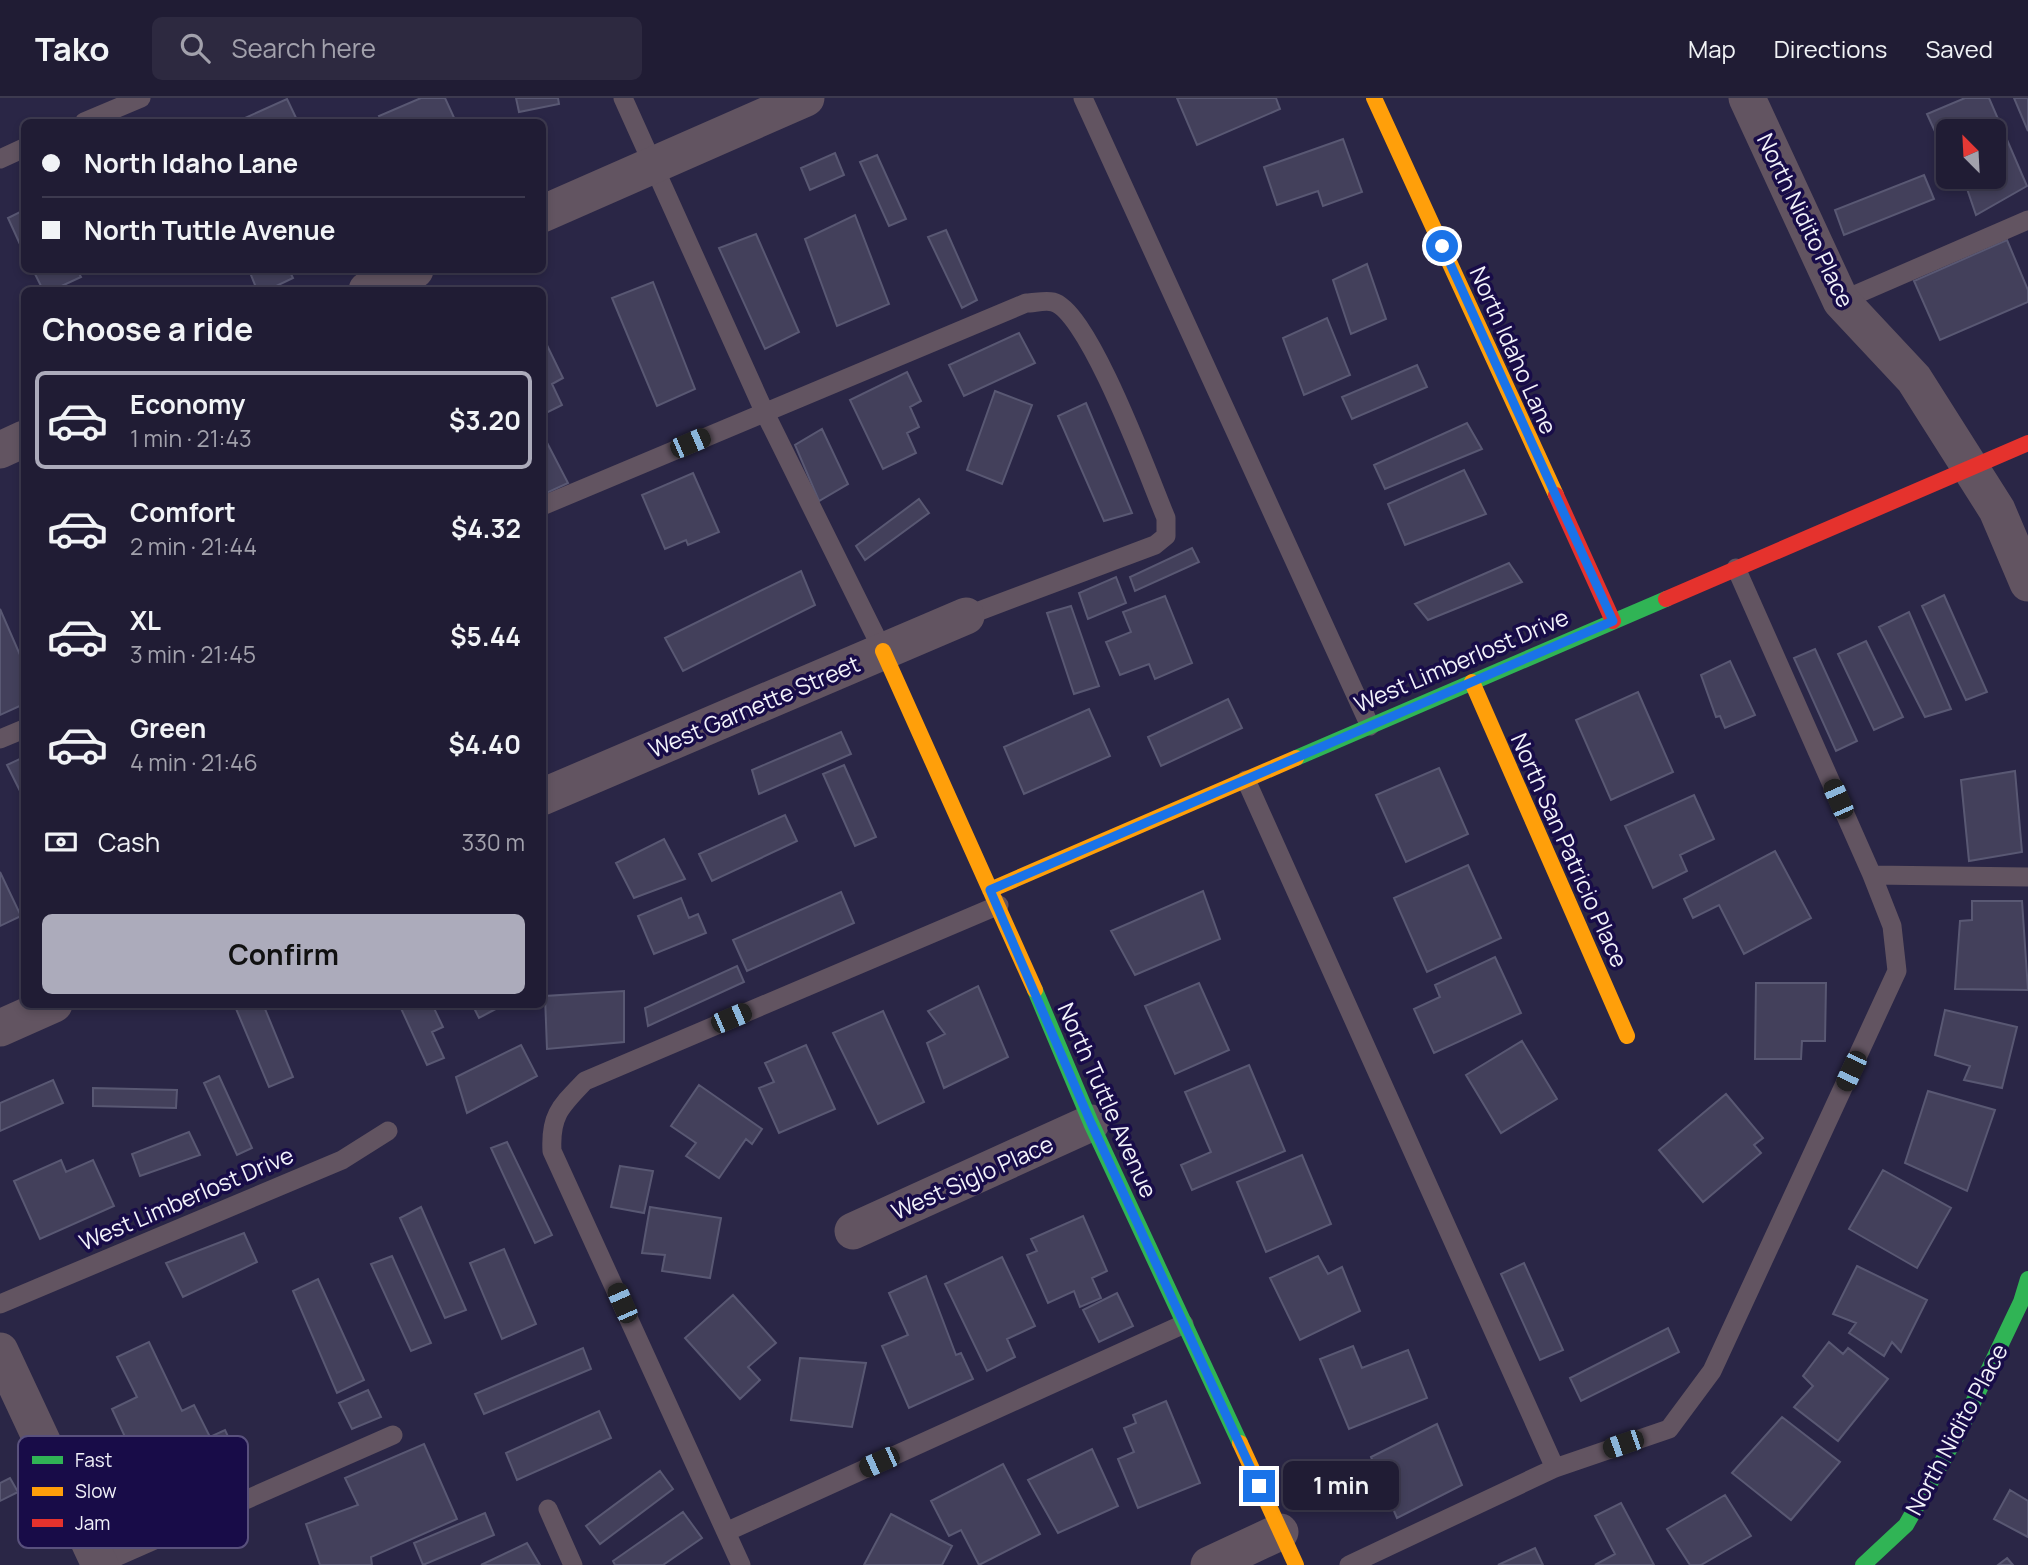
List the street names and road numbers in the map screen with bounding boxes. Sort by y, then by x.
street label: North Nidito Place [1750,128,1862,312]
street label: North Idaho Lane [1463,261,1565,439]
street label: West Limberlost Drive [1349,600,1573,720]
street label: West Garnette Street [644,647,864,765]
street label: North San Patricio Place [1504,728,1636,972]
street label: North Tuttle Avenue [1051,997,1165,1203]
street label: West Siglo Place [886,1127,1058,1227]
street label: West Limberlost Drive [74,1138,298,1258]
street label: North Nidito Place [1897,1338,2015,1520]

